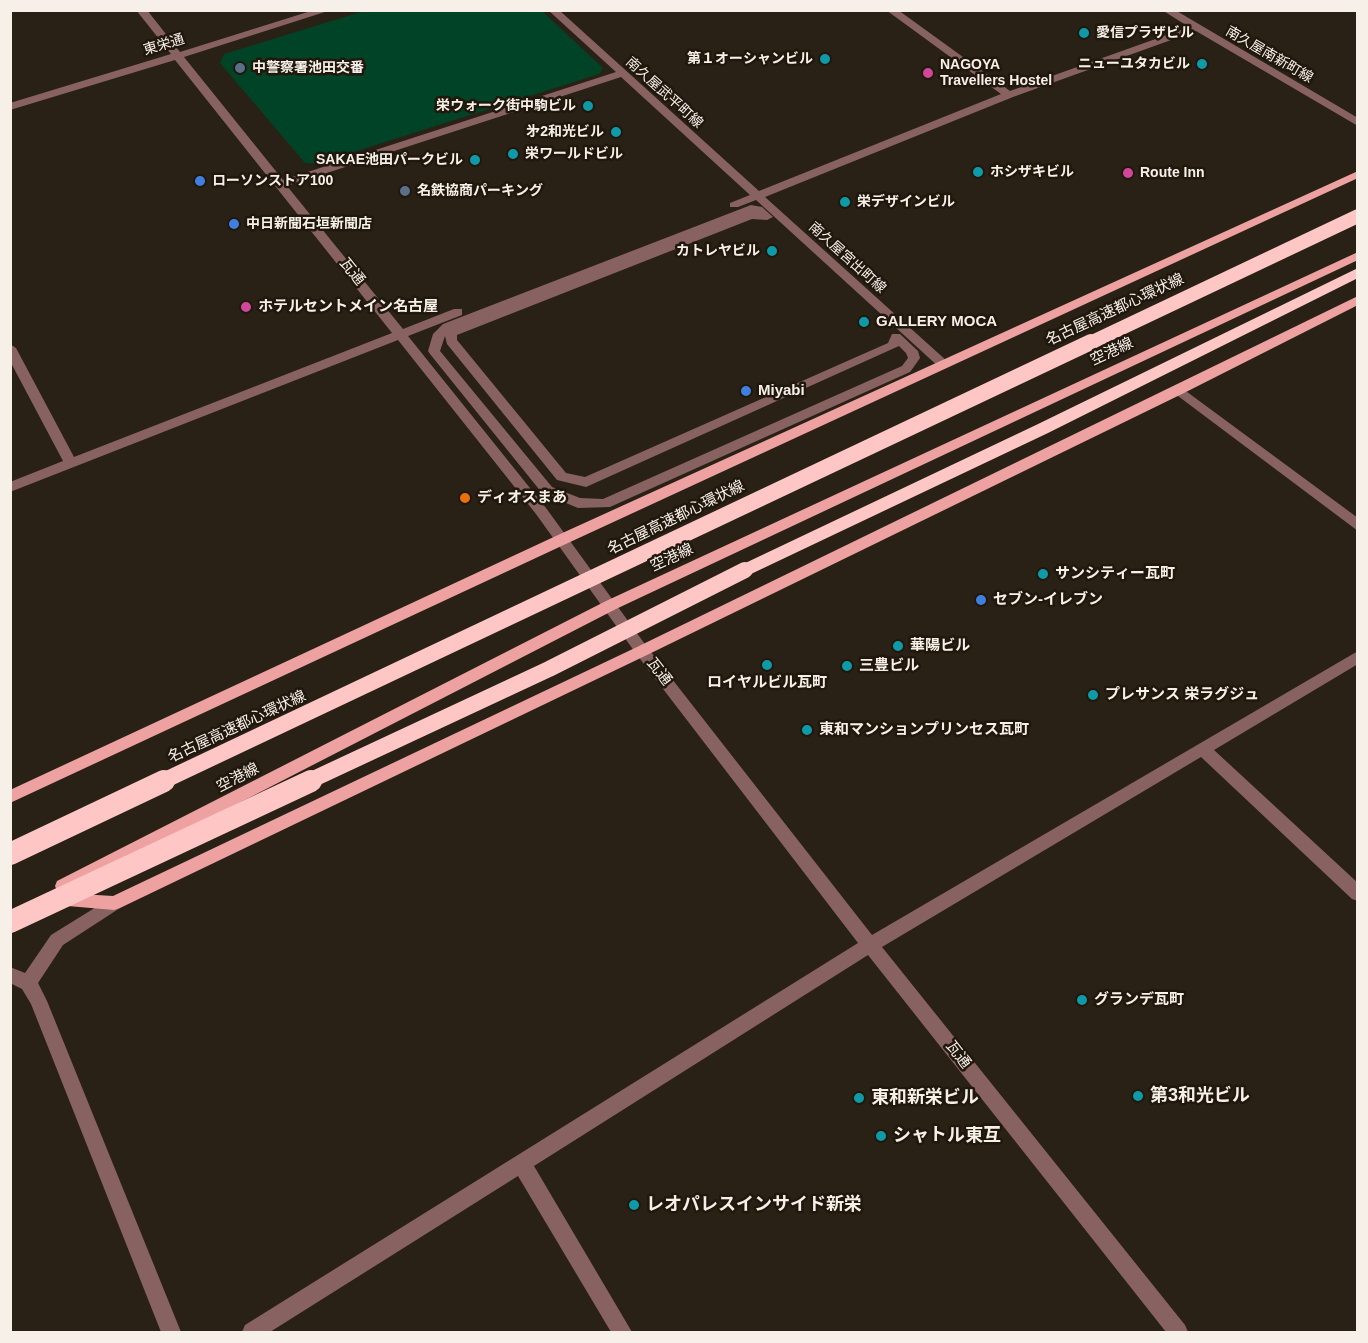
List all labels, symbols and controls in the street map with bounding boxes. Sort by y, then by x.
street label: 南久屋南新町線 [1222,23,1316,87]
place label: 愛信プラザビル [1096,25,1194,41]
marker: 愛信プラザビル [1077,26,1091,40]
street label: 東栄通 [141,31,187,59]
place label: 第１オーシャンビル [687,51,813,67]
marker: 第１オーシャンビル [818,52,832,66]
street label: 南久屋武平町線 [622,54,706,132]
place label: ニューユタカビル [1078,56,1190,72]
place label: NAGOYA Travellers Hostel [940,57,1052,90]
marker: ニューユタカビル [1195,57,1209,71]
place label: 中警察署池田交番 [252,60,364,76]
marker: 中警察署池田交番 [233,61,247,75]
marker: NAGOYA Travellers Hostel [921,66,935,80]
place label: 栄ウォーク街中駒ビル [436,98,576,114]
marker: 栄ウォーク街中駒ビル [581,99,595,113]
place label: 㐧2和光ビル [526,124,604,140]
marker: 㐧2和光ビル [609,125,623,139]
place label: 栄ワールドビル [525,146,623,162]
marker: 栄ワールドビル [506,147,520,161]
place label: SAKAE池田パークビル [316,152,463,168]
marker: SAKAE池田パークビル [468,153,482,167]
place label: ホシザキビル [990,164,1074,180]
marker: ホシザキビル [971,165,985,179]
place label: Route Inn [1140,165,1205,181]
marker: Route Inn [1121,166,1135,180]
place label: ローソンストア100 [212,173,333,189]
marker: ローソンストア100 [193,174,207,188]
place label: 名鉄協商パーキング [417,183,543,199]
marker: 名鉄協商パーキング [398,184,412,198]
place label: 栄デザインビル [857,194,955,210]
marker: 栄デザインビル [838,195,852,209]
place label: 中日新聞石垣新聞店 [246,216,372,232]
marker: 中日新聞石垣新聞店 [227,217,241,231]
street label: 南久屋宮出町線 [805,219,889,297]
place label: カトレヤビル [676,243,760,259]
marker: カトレヤビル [765,244,779,258]
street label: 瓦通 [336,255,368,289]
street label: 名古屋高速都心環状線 [1043,270,1187,350]
place label: ホテルセントメイン名古屋 [258,298,438,316]
marker: ホテルセントメイン名古屋 [239,300,253,314]
place label: GALLERY MOCA [876,313,997,331]
marker: GALLERY MOCA [857,315,871,329]
street label: 空港線 [1088,334,1136,370]
place label: Miyabi [758,382,805,400]
marker: Miyabi [739,384,753,398]
street label: 名古屋高速都心環状線 [605,477,747,559]
place label: ディオスまあ [477,489,567,507]
marker: ディオスまあ [458,491,472,505]
street label: 空港線 [648,540,696,576]
place label: サンシティー瓦町 [1055,565,1175,583]
marker: サンシティー瓦町 [1036,567,1050,581]
place label: セブン-イレブン [993,591,1103,609]
marker: セブン-イレブン [974,593,988,607]
place label: 華陽ビル [910,637,970,655]
marker: 華陽ビル [891,639,905,653]
street label: 瓦通 [643,655,675,689]
place label: 三豊ビル [859,657,919,675]
marker: ロイヤルビル瓦町 [760,658,774,672]
marker: 三豊ビル [840,659,854,673]
place label: ロイヤルビル瓦町 [707,674,827,692]
place label: プレサンス 栄ラグジュ [1105,686,1259,704]
street label: 名古屋高速都心環状線 [165,687,309,767]
marker: プレサンス 栄ラグジュ [1086,688,1100,702]
place label: 東和マンションプリンセス瓦町 [819,721,1029,739]
marker: 東和マンションプリンセス瓦町 [800,723,814,737]
street label: 空港線 [214,760,262,796]
place label: グランデ瓦町 [1094,991,1184,1009]
marker: グランデ瓦町 [1075,993,1089,1007]
street label: 瓦通 [942,1038,974,1072]
place label: 第3和光ビル [1150,1085,1250,1107]
place label: 東和新栄ビル [871,1087,979,1109]
marker: 第3和光ビル [1131,1089,1145,1103]
marker: 東和新栄ビル [852,1091,866,1105]
place label: シャトル東互 [893,1125,1001,1147]
marker: シャトル東互 [874,1129,888,1143]
place label: レオパレスインサイド新栄 [646,1194,862,1216]
marker: レオパレスインサイド新栄 [627,1198,641,1212]

